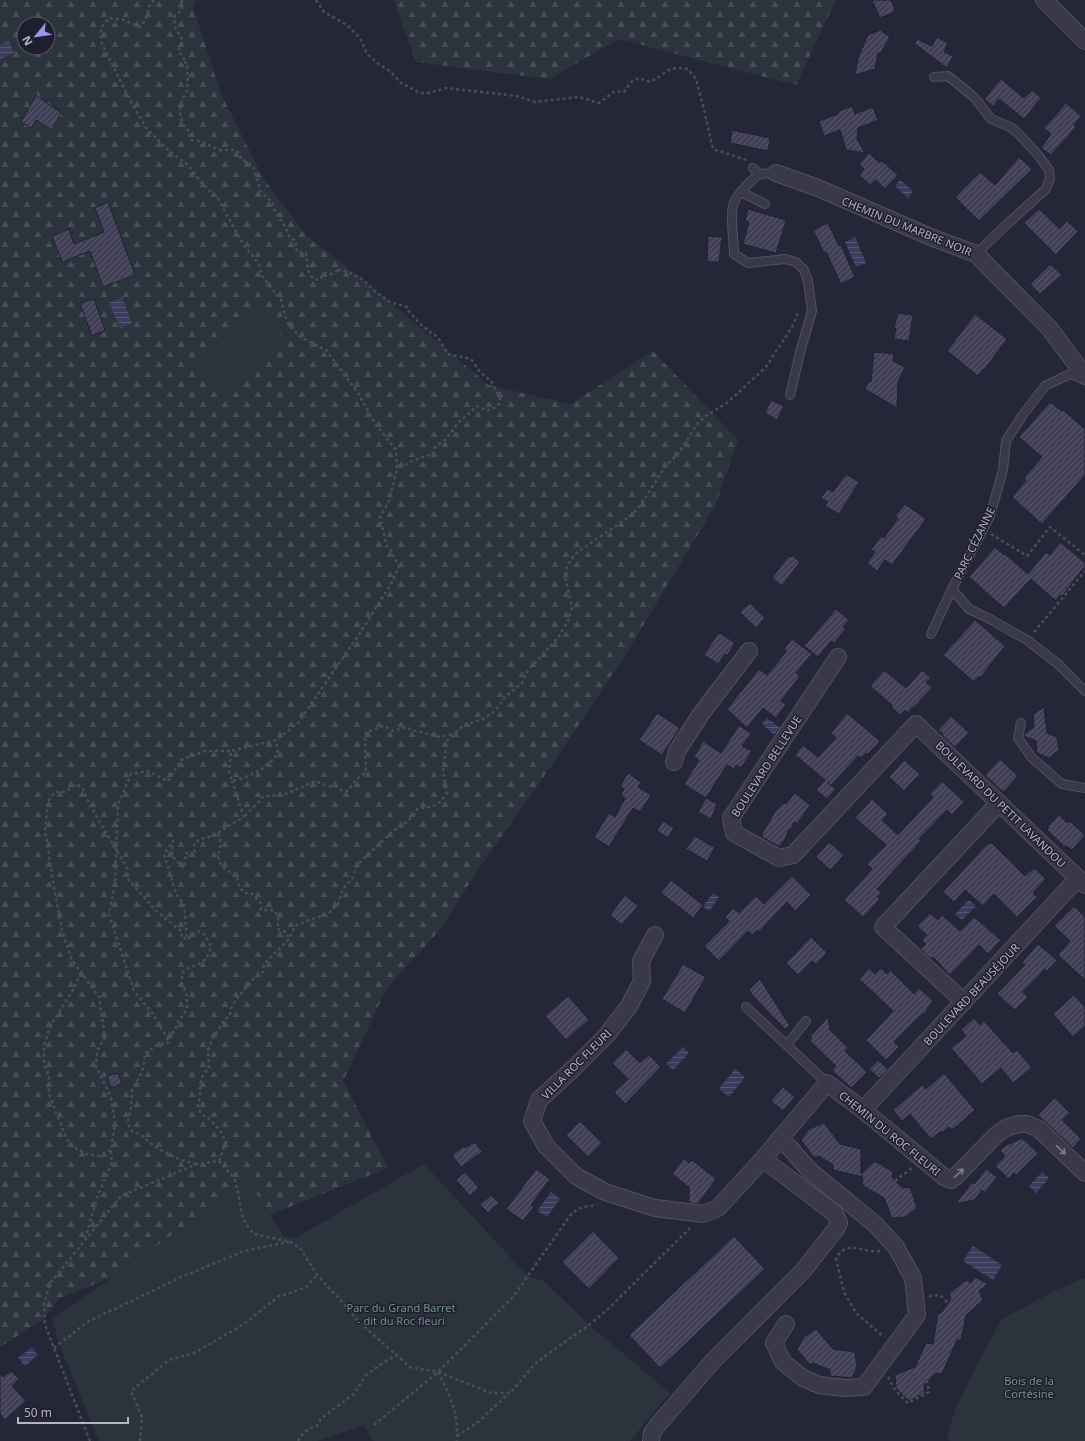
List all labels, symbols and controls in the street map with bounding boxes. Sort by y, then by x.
north arrow [16,16,56,56]
text: N [18,34,36,49]
street label: CHEMIN DU MARBRE NOIR [840,193,975,259]
street label: PARC CÉZANNE [950,504,998,582]
street label: BOULEVARD BELLEVUE [728,712,804,820]
street label: BOULEVARD DU PETIT LAVANDOU [933,738,1069,870]
street label: BOULEVARD BEAUSÉJOUR [920,940,1022,1048]
street label: VILLA ROC FLEURI [538,1026,614,1102]
street label: CHEMIN DU ROC FLEURI [836,1087,944,1179]
one-way arrow [1056,1146,1066,1155]
one-way arrow [954,1168,964,1178]
park label: Parc du Grand Barret - dit du Roc fleuri [347,1300,456,1328]
park label: Bois de la Cortésine [1004,1373,1054,1401]
scale bar [18,1399,128,1425]
text: 50 m [24,1404,52,1421]

